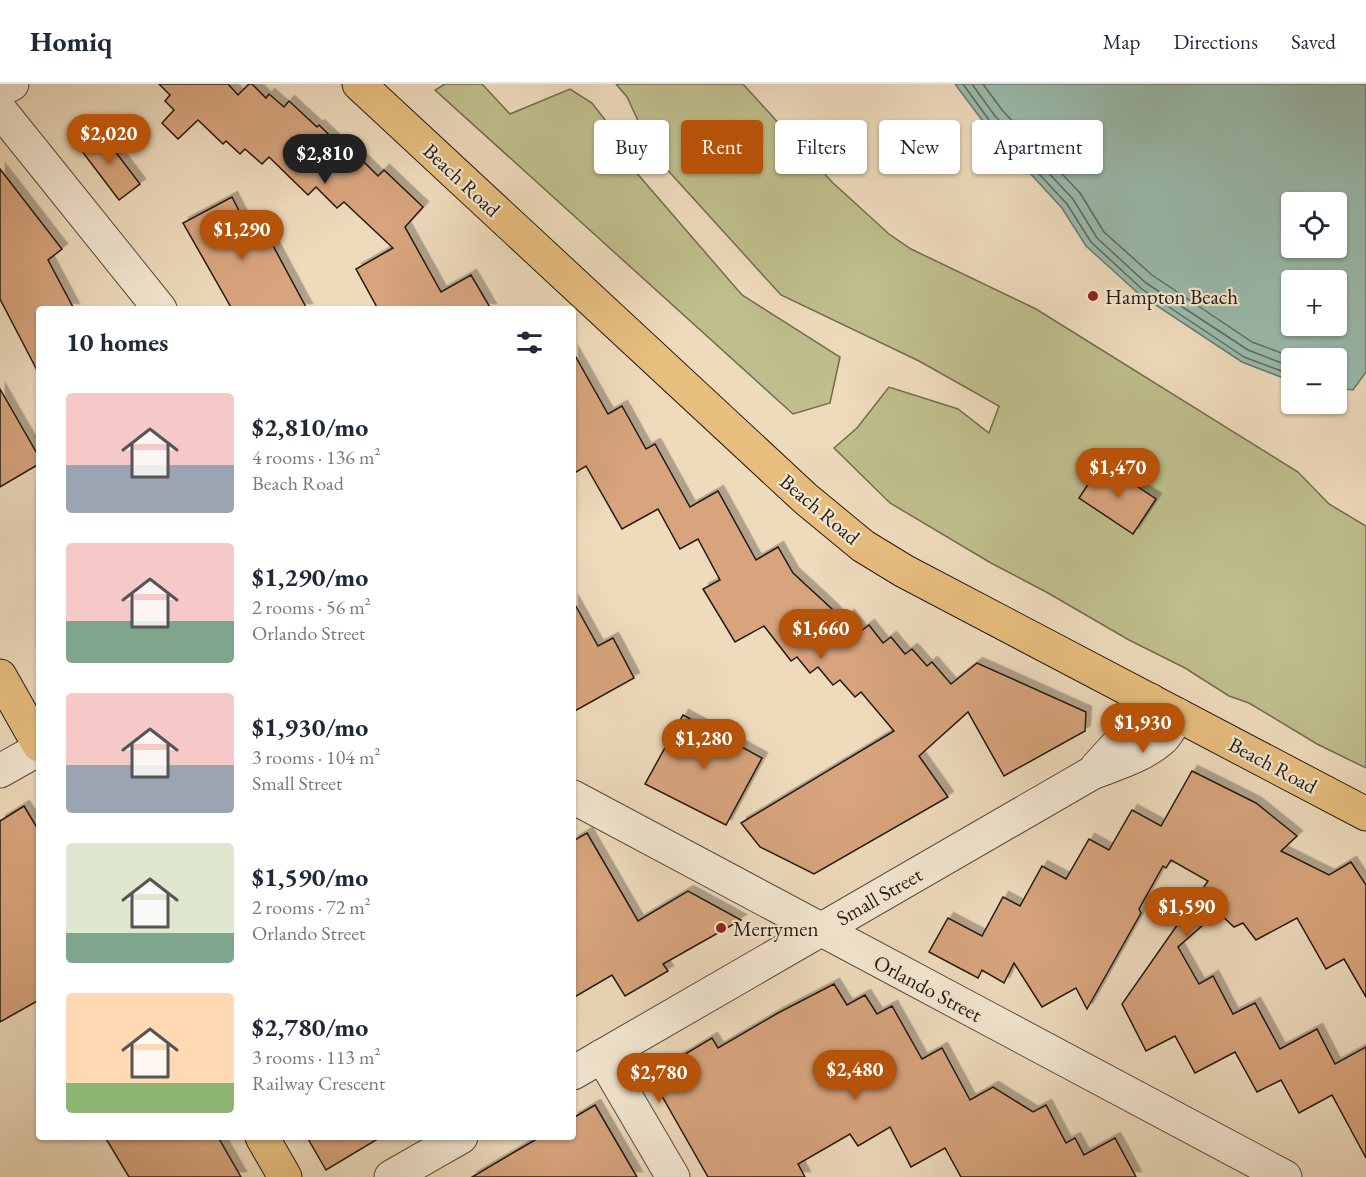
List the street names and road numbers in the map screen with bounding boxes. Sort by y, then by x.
street label: Beach Road [418,137,507,223]
street label: Beach Road [774,468,866,551]
street label: Beach Road [1224,730,1322,800]
street label: Small Street [831,860,927,931]
street label: Orlando Street [869,948,987,1028]

